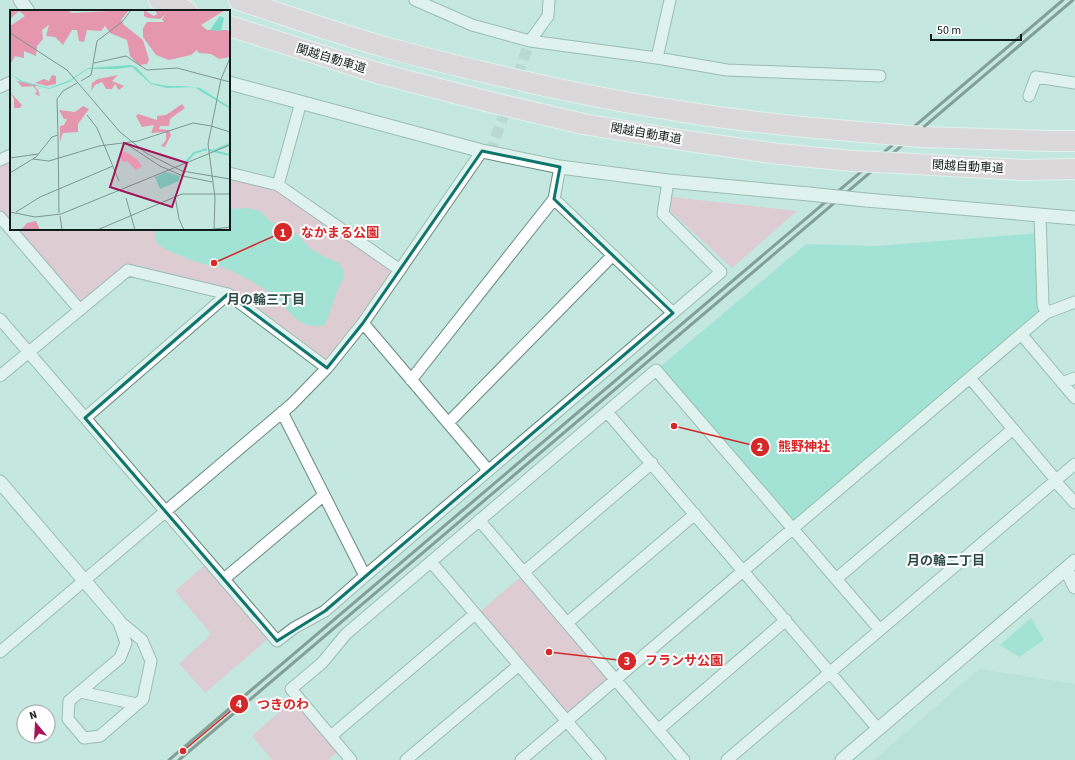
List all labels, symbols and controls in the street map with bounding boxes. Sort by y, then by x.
inset map [10,10,230,230]
scale bar [931,16,1021,42]
text: 50 m [937,22,961,39]
street label: 関越自動車道 [294,40,368,78]
street label: 関越自動車道 [609,119,683,149]
street label: 関越自動車道 [932,157,1004,177]
callout: なかまる公園 [273,220,387,245]
text: なかまる公園 [301,224,379,242]
text: 1 [280,225,286,242]
district label: 月の輪三丁目 [227,291,305,309]
callout: 熊野神社 [750,434,838,459]
text: 熊野神社 [778,438,830,456]
text: 2 [757,439,763,456]
district label: 月の輪二丁目 [907,552,985,570]
callout: フランサ公園 [617,648,731,673]
text: フランサ公園 [645,652,723,670]
text: 3 [624,653,630,670]
callout: つきのわ [229,692,317,717]
text: 4 [236,696,243,713]
text: つきのわ [257,696,309,714]
north arrow [16,704,56,744]
text: N [27,707,39,723]

